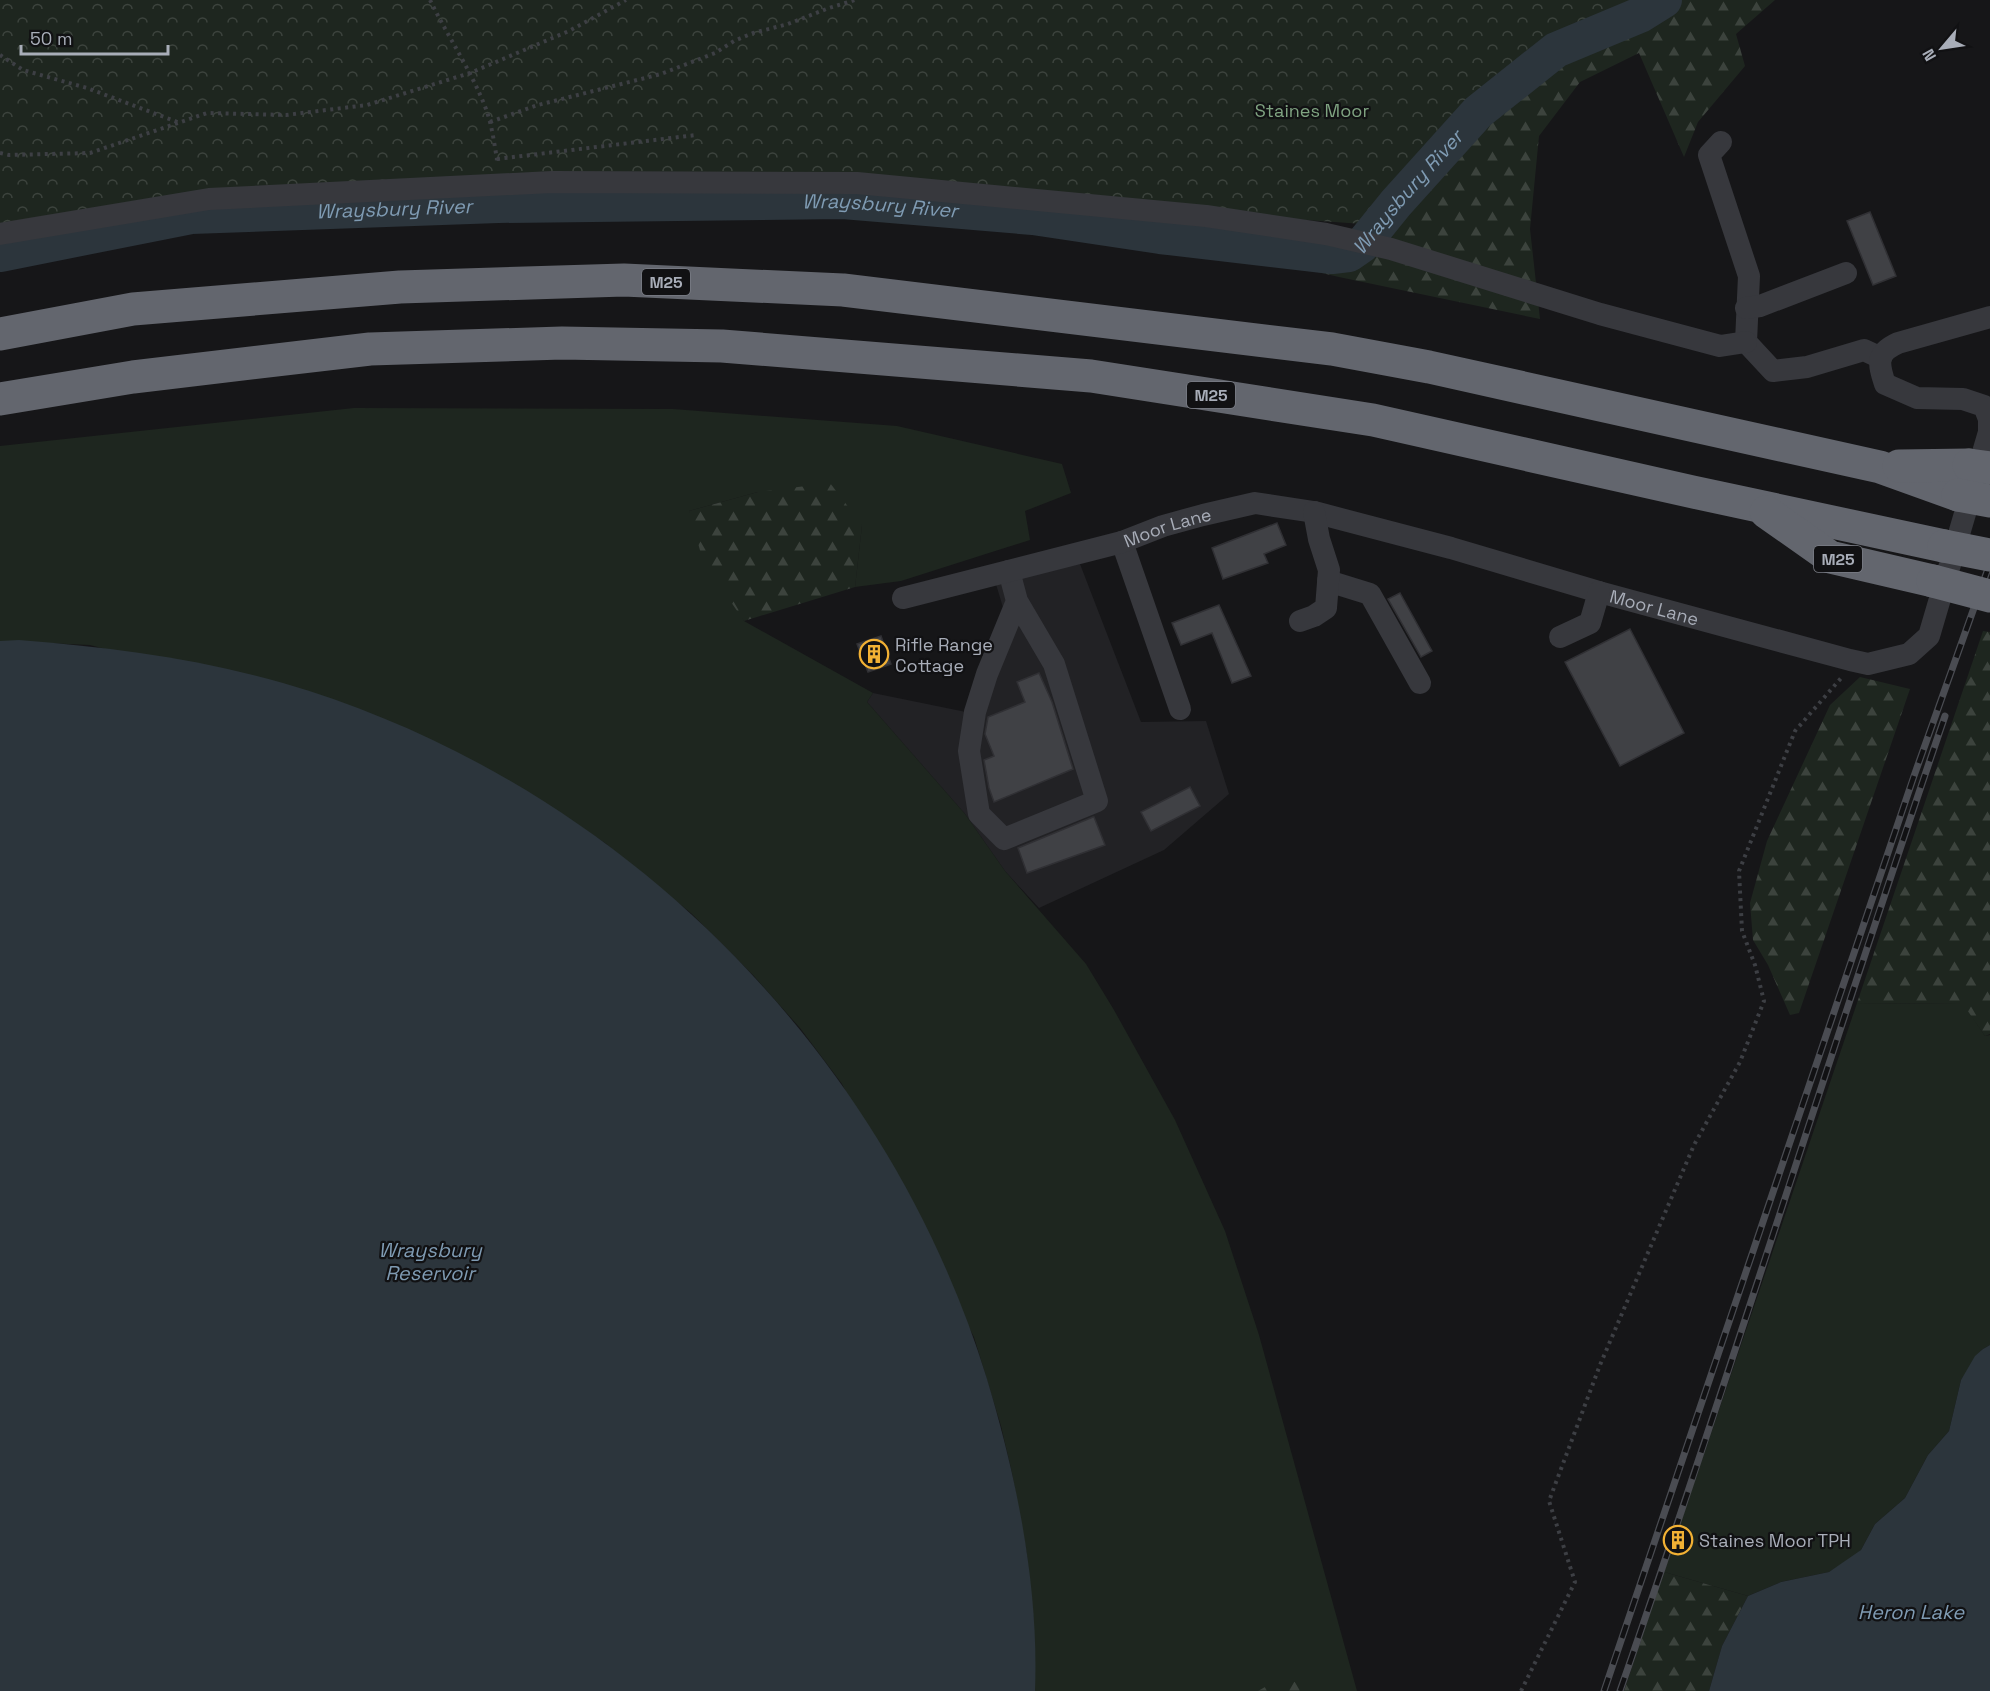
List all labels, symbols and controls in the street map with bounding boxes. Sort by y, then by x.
scale bar [21,18,168,56]
north arrow [1912,18,1972,78]
text: 50 m [30,27,72,50]
text: N [1918,45,1941,65]
park label: Staines Moor [1255,99,1369,122]
water label: Wraysbury River [1347,123,1470,260]
water label: Wraysbury River [802,188,961,224]
water label: Wraysbury River [316,193,475,225]
road number: M25 [642,269,690,295]
road number: M25 [1187,382,1235,408]
street label: Moor Lane [1120,502,1213,552]
road number: M25 [1814,546,1862,572]
street label: Moor Lane [1607,584,1701,630]
place label: Rifle Range Cottage [895,633,993,677]
building icon: Rifle Range Cottage [858,638,890,670]
water label: Wraysbury Reservoir [378,1237,484,1286]
building icon: Staines Moor TPH [1662,1524,1694,1556]
place label: Staines Moor TPH [1699,1529,1851,1552]
water label: Heron Lake [1858,1599,1965,1625]

